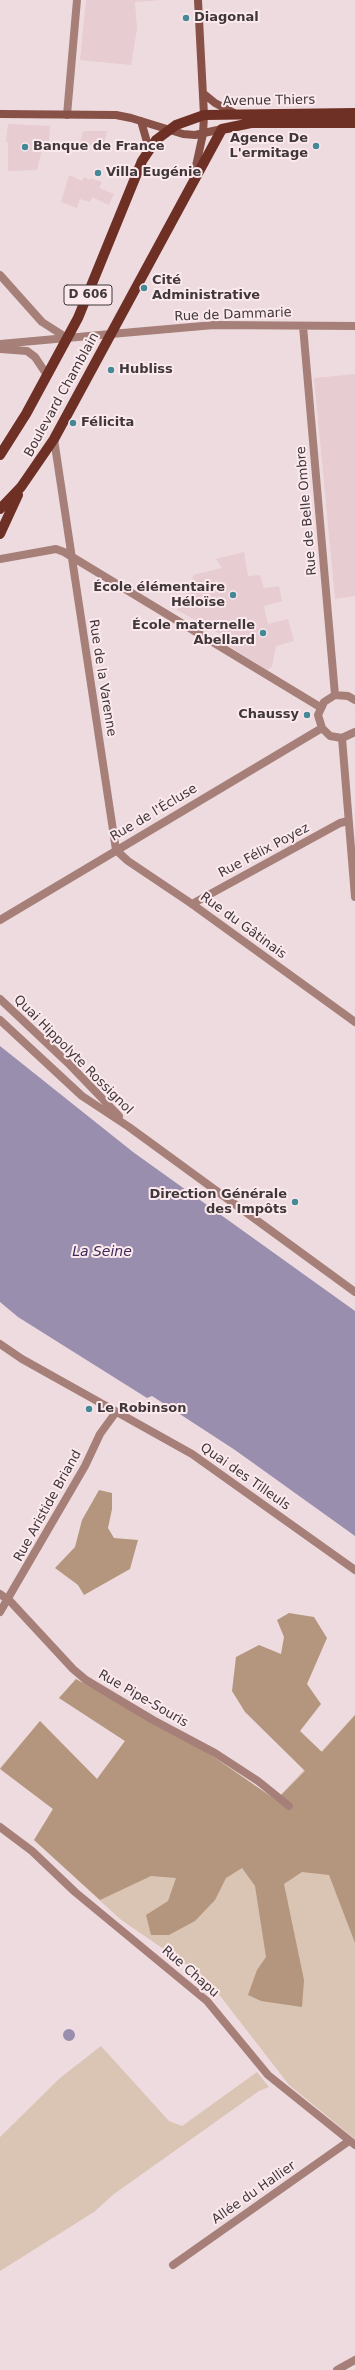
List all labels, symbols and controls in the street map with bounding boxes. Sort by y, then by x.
place label: Diagonal [194,10,259,26]
marker: Diagonal [181,13,191,23]
street label: Avenue Thiers [223,92,315,110]
place label: Agence De L'ermitage [229,131,308,162]
place label: Banque de France [33,139,164,155]
marker: Agence De L'ermitage [311,141,321,151]
marker: Banque de France [20,142,30,152]
place label: Villa Eugénie [106,165,201,181]
marker: Villa Eugénie [93,168,103,178]
place label: Cité Administrative [152,273,260,304]
marker: Cité Administrative [139,283,149,293]
road number: D 606 [64,285,112,305]
street label: Rue de Dammarie [174,305,292,325]
street label: Boulevard Chamblain [21,330,103,460]
place label: Hubliss [119,362,173,378]
marker: Hubliss [106,365,116,375]
place label: Félicita [81,415,134,431]
marker: Félicita [68,418,78,428]
street label: Rue de Belle Ombre [294,446,320,576]
place label: École élémentaire Héloïse [93,580,225,611]
marker: École élémentaire Héloïse [228,590,238,600]
street label: Rue de la Varenne [85,618,119,738]
place label: École maternelle Abellard [132,618,255,649]
marker: École maternelle Abellard [258,628,268,638]
place label: Chaussy [238,707,299,723]
marker: Chaussy [302,710,312,720]
street label: Rue de l'Écluse [108,781,200,845]
street label: Rue Félix Poyez [216,821,312,881]
street label: Rue du Gâtinais [197,889,289,963]
street label: Quai Hippolyte Rossignol [10,992,136,1118]
place label: Direction Générale des Impôts [149,1187,287,1218]
marker: Direction Générale des Impôts [290,1197,300,1207]
water label: La Seine [72,1244,132,1260]
place label: Le Robinson [97,1401,187,1417]
marker: Le Robinson [84,1404,94,1414]
street label: Quai des Tilleuls [197,1440,293,1514]
street label: Rue Aristide Briand [11,1448,85,1564]
street label: Rue Pipe-Souris [95,1667,191,1731]
street label: Rue Chapu [158,1943,222,2001]
street label: Allée du Hallier [209,2158,299,2228]

